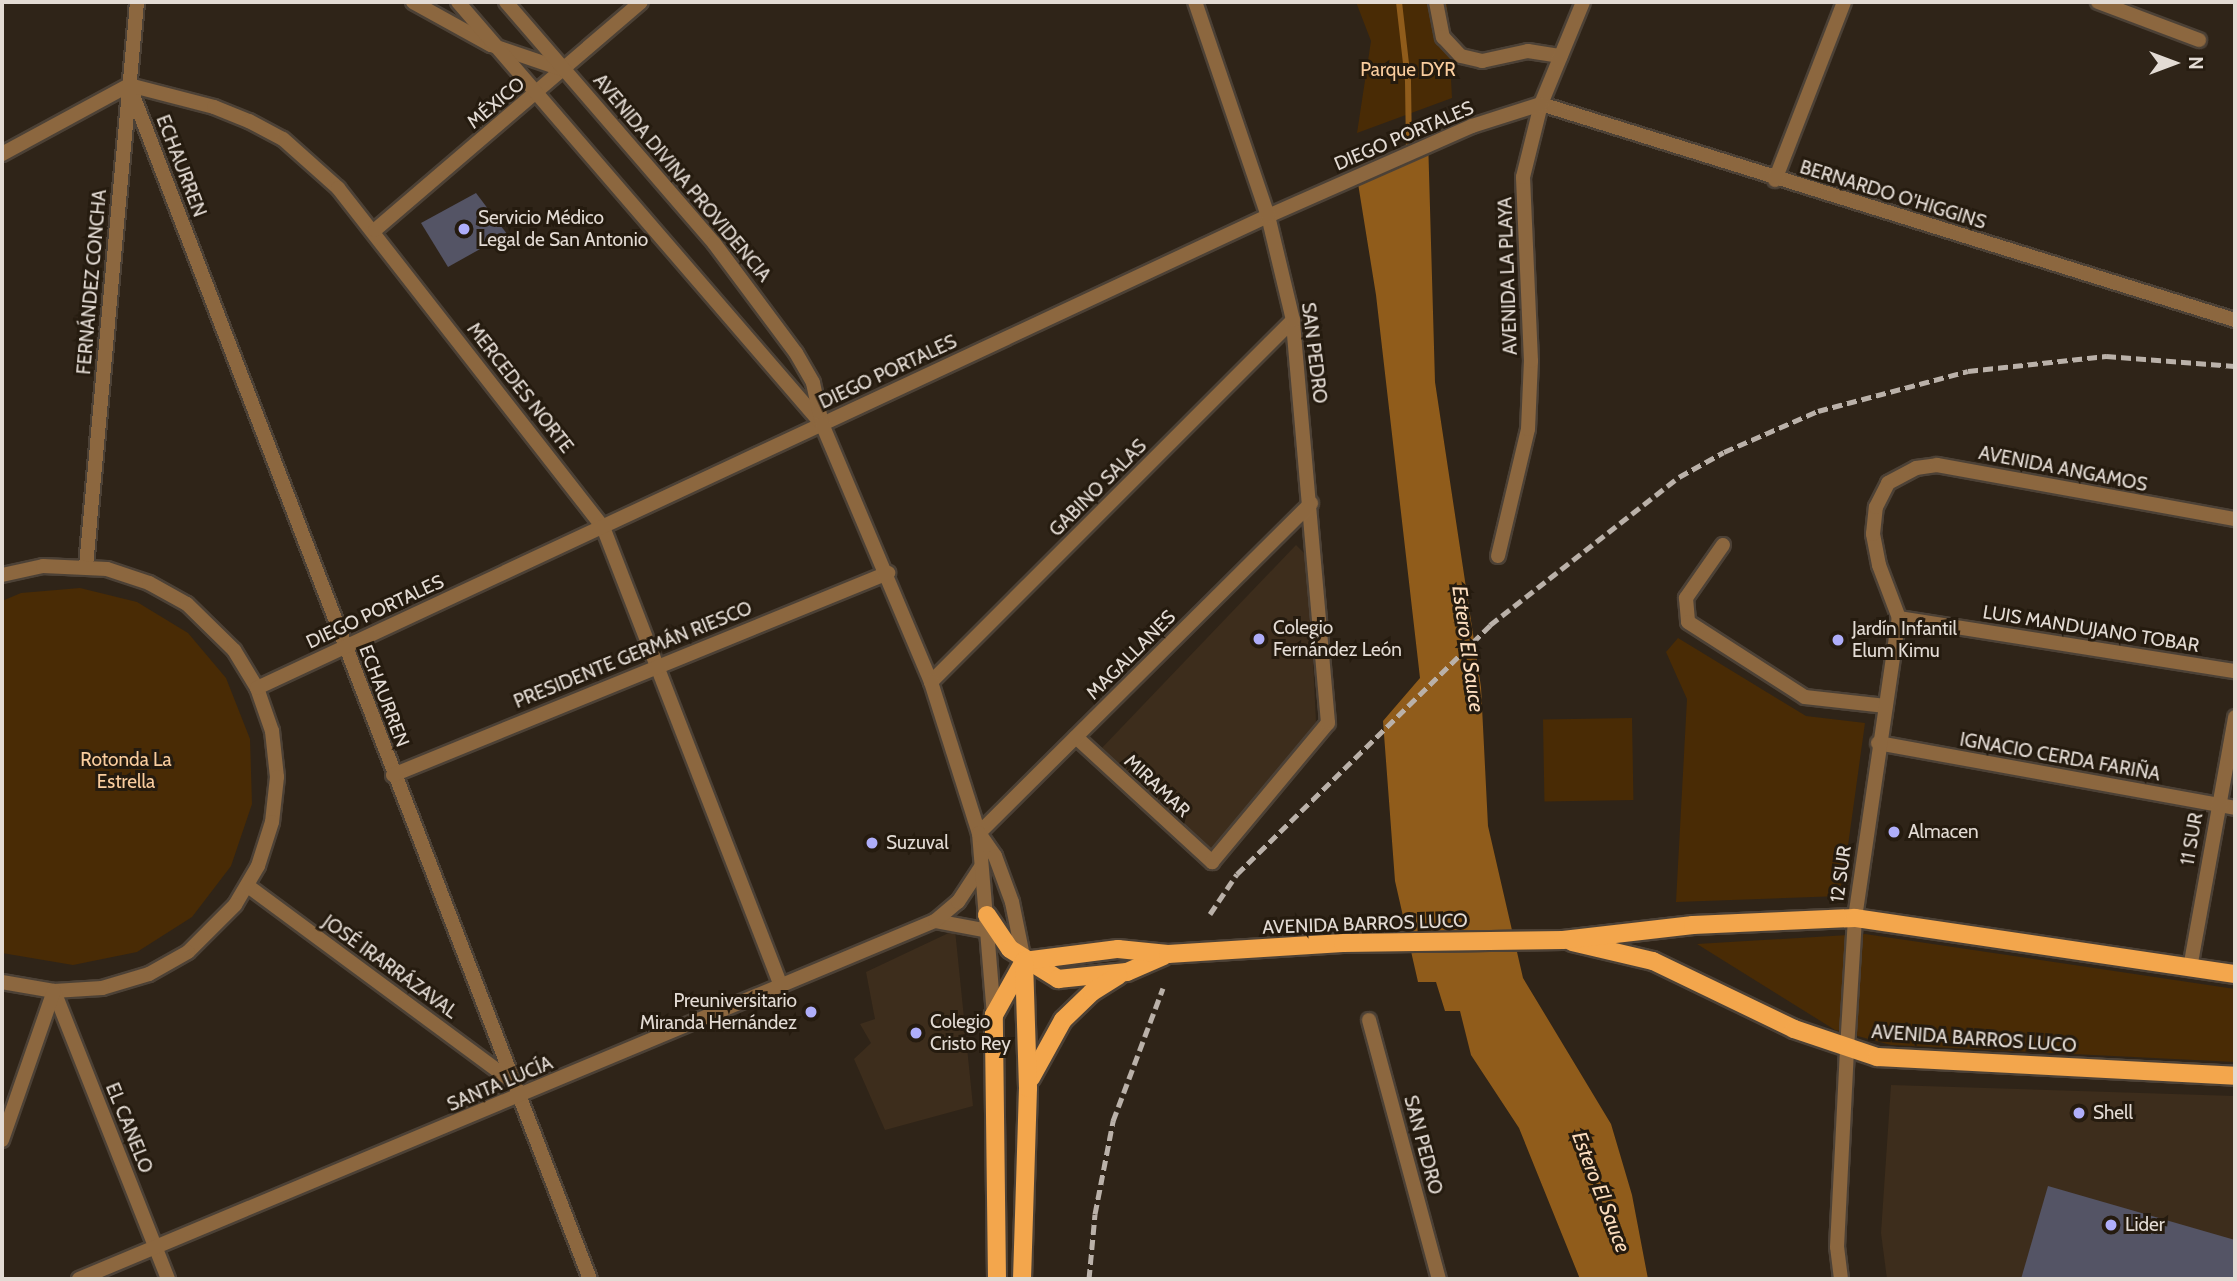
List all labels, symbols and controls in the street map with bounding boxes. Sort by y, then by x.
north arrow [2139,28,2209,98]
text: N [2184,56,2207,70]
park label: Parque DYR [1360,59,1456,81]
street label: AVENIDA DIVINA PROVIDENCIA [588,69,776,287]
street label: MÉXICO [463,72,529,134]
street label: DIEGO PORTALES [1331,96,1477,176]
street label: ECHAURREN [151,112,211,220]
street label: BERNARDO O'HIGGINS [1797,156,1989,234]
street label: FERNÁNDEZ CONCHA [73,189,111,375]
street label: AVENIDA LA PLAYA [1494,196,1522,356]
place label: Servicio Médico Legal de San Antonio [478,207,648,251]
marker: Servicio Médico Legal de San Antonio [456,221,472,237]
street label: SAN PEDRO [1296,301,1332,405]
street label: MERCEDES NORTE [462,318,578,458]
street label: DIEGO PORTALES [816,330,960,414]
street label: GABINO SALAS [1045,435,1151,541]
street label: AVENIDA ANGAMOS [1977,441,2149,497]
street label: DIEGO PORTALES [303,570,447,654]
water label: Estero El Sauce [1447,584,1489,714]
street label: PRESIDENTE GERMÁN RIESCO [511,597,755,713]
street label: LUIS MANDUJANO TOBAR [1981,601,2201,657]
street label: MAGALLANES [1082,606,1180,704]
place label: Colegio Fernández León [1273,617,1402,661]
place label: Jardín Infantil Elum Kimu [1852,618,1957,662]
marker: Colegio Fernández León [1251,631,1267,647]
marker: Jardín Infantil Elum Kimu [1830,632,1846,648]
street label: ECHAURREN [354,642,414,750]
street label: IGNACIO CERDA FARIÑA [1958,728,2162,786]
park label: Rotonda La Estrella [80,749,172,793]
street label: MIRAMAR [1119,750,1195,822]
street label: 11 SUR [2176,811,2208,867]
place label: Almacen [1908,821,1979,843]
marker: Almacen [1886,824,1902,840]
place label: Suzuval [886,832,949,854]
marker: Suzuval [864,835,880,851]
street label: 12 SUR [1826,844,1856,904]
street label: AVENIDA BARROS LUCO [1262,909,1468,939]
street label: JOSÉ IRARRÁZAVAL [318,910,462,1024]
place label: Preuniversitario Miranda Hernández [640,990,797,1034]
marker: Preuniversitario Miranda Hernández [803,1004,819,1020]
place label: Colegio Cristo Rey [930,1011,1011,1055]
street label: AVENIDA BARROS LUCO [1871,1020,2077,1058]
marker: Colegio Cristo Rey [908,1025,924,1041]
street label: SANTA LUCÍA [444,1052,556,1116]
street label: EL CANELO [101,1080,157,1176]
street label: SAN PEDRO [1399,1093,1447,1197]
place label: Shell [2093,1102,2133,1124]
marker: Shell [2071,1105,2087,1121]
water label: Estero El Sauce [1566,1128,1636,1256]
place label: Lider [2125,1214,2165,1236]
marker: Lider [2103,1217,2119,1233]

